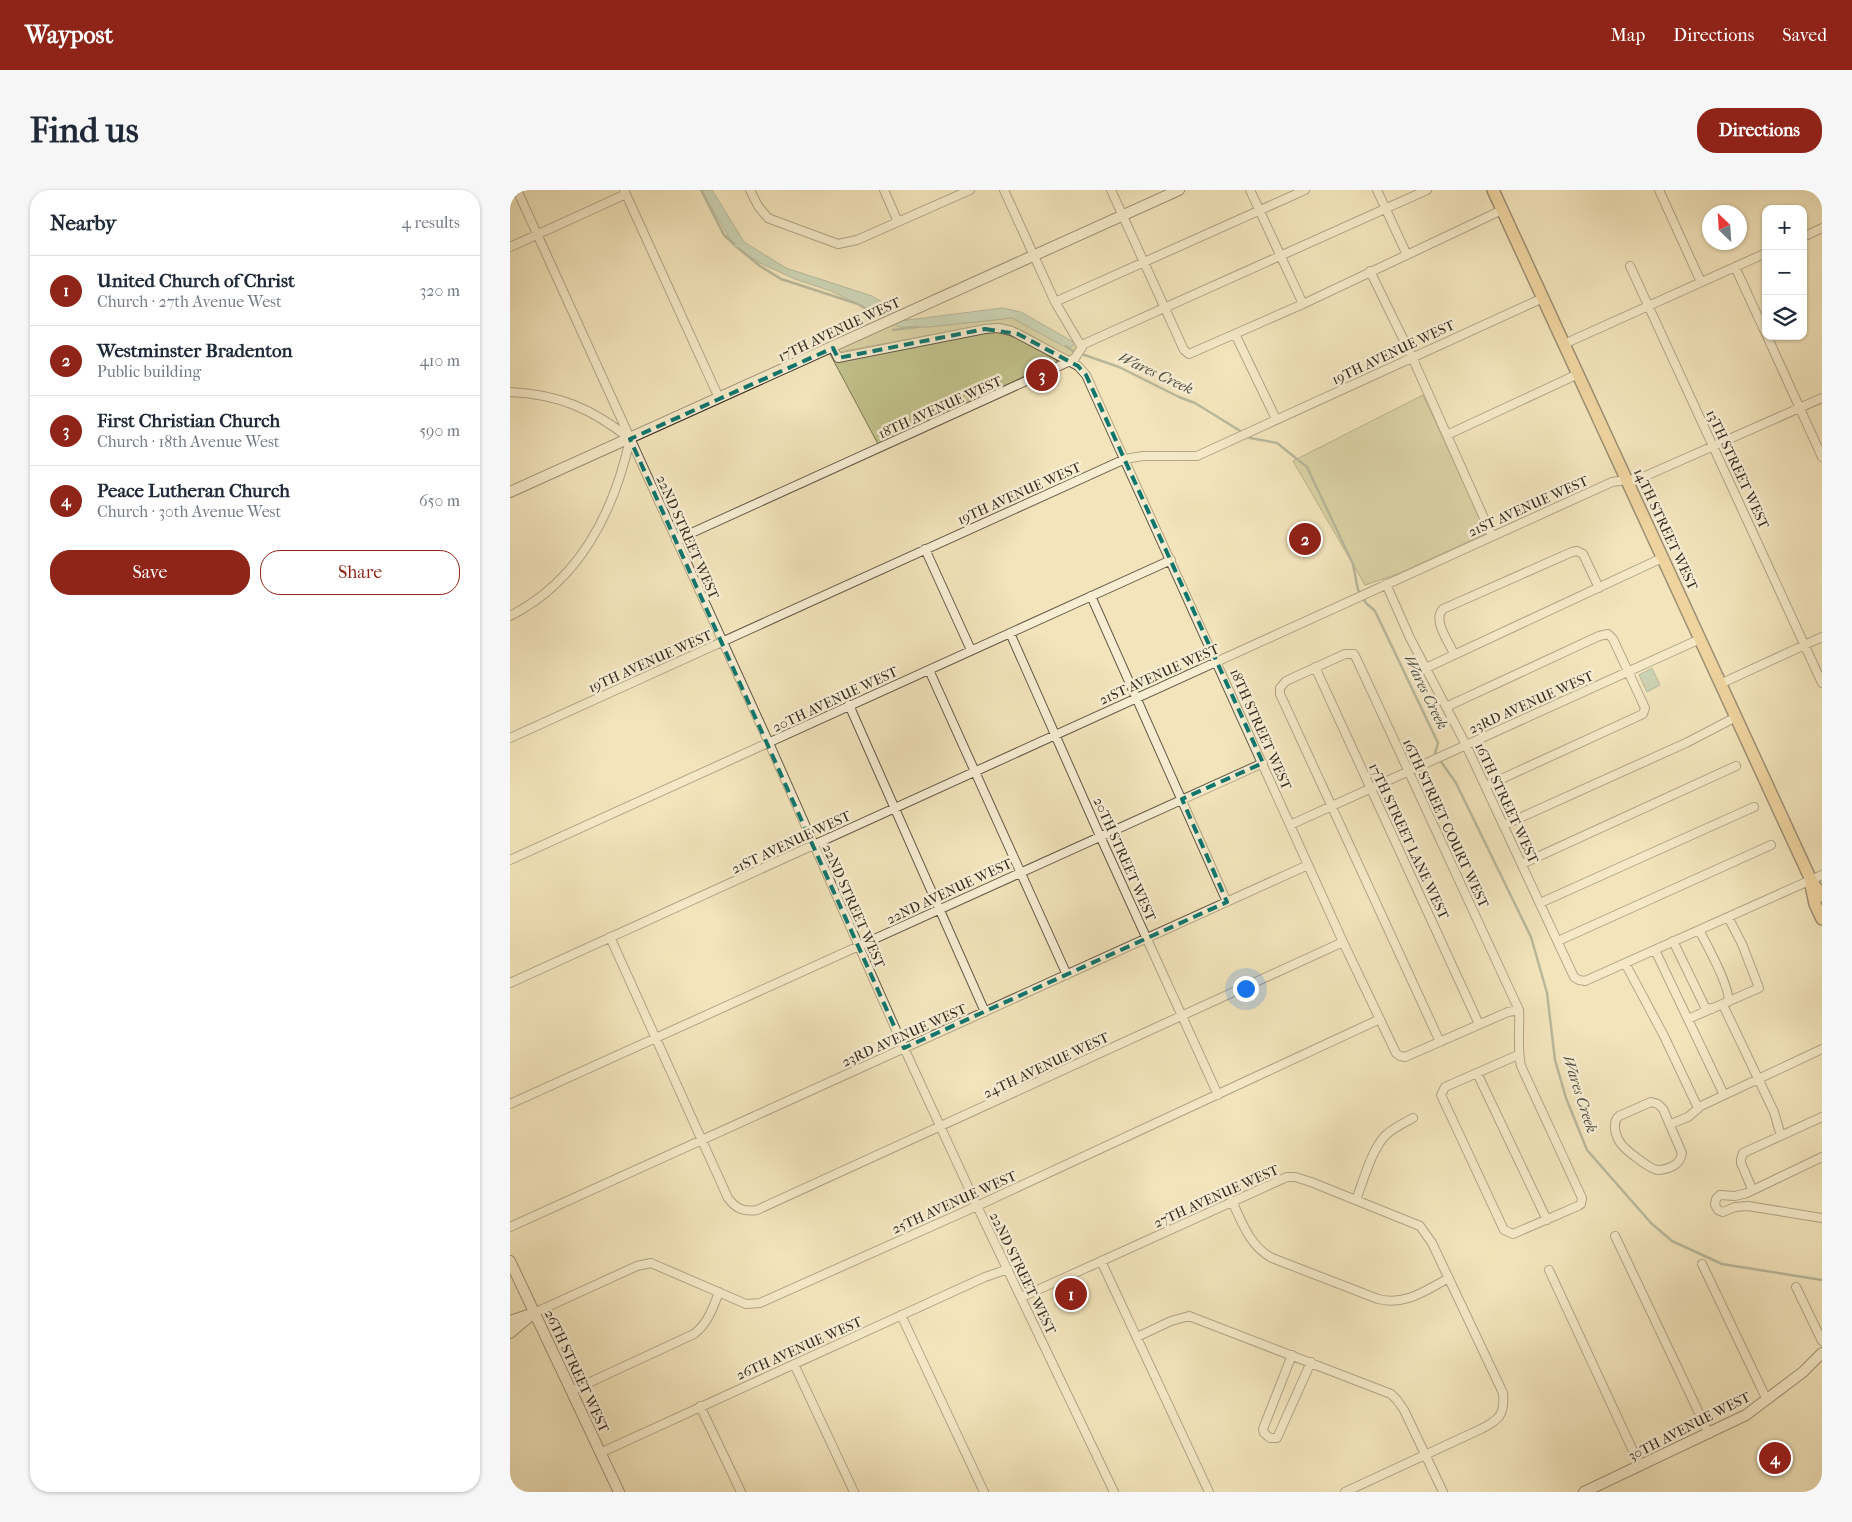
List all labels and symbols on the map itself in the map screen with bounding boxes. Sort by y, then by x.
north arrow [1702,205,1747,250]
street label: 17TH AVENUE WEST [775,293,904,365]
street label: 19TH AVENUE WEST [1329,316,1458,388]
water label: Wares Creek [1116,348,1196,398]
pin: 3 [1026,356,1058,394]
street label: 18TH AVENUE WEST [876,372,1005,442]
street label: 13TH STREET WEST [1702,407,1773,532]
street label: 19TH AVENUE WEST [955,458,1084,528]
street label: 14TH STREET WEST [1630,466,1701,593]
street label: 21ST AVENUE WEST [1465,472,1591,541]
street label: 22ND STREET WEST [653,473,723,602]
pin: 2 [1289,520,1321,558]
street label: 19TH AVENUE WEST [586,626,715,696]
street label: 21ST AVENUE WEST [1096,640,1222,709]
water label: Wares Creek [1400,652,1452,732]
street label: 20TH AVENUE WEST [770,663,901,736]
street label: 18TH STREET WEST [1226,666,1295,793]
street label: 23RD AVENUE WEST [1466,667,1597,738]
street label: 16TH STREET COURT WEST [1399,736,1493,911]
street label: 16TH STREET WEST [1471,740,1542,867]
street label: 17TH STREET LANE WEST [1365,760,1453,923]
street label: 20TH STREET WEST [1090,795,1160,924]
street label: 21ST AVENUE WEST [729,807,854,878]
street label: 22ND STREET WEST [819,842,889,971]
street label: 22ND AVENUE WEST [884,855,1015,928]
your location [1233,976,1259,1002]
street label: 23RD AVENUE WEST [839,1000,970,1071]
street label: 24TH AVENUE WEST [981,1029,1112,1102]
water label: Wares Creek [1559,1053,1601,1135]
street label: 27TH AVENUE WEST [1151,1161,1282,1232]
street label: 25TH AVENUE WEST [889,1167,1020,1238]
street label: 22ND STREET WEST [986,1209,1060,1338]
pin: 1 [1055,1275,1087,1313]
street label: 26TH STREET WEST [541,1307,613,1436]
street label: 26TH AVENUE WEST [734,1313,865,1384]
street label: 30TH AVENUE WEST [1625,1388,1754,1465]
pin: 4 [1759,1439,1791,1477]

